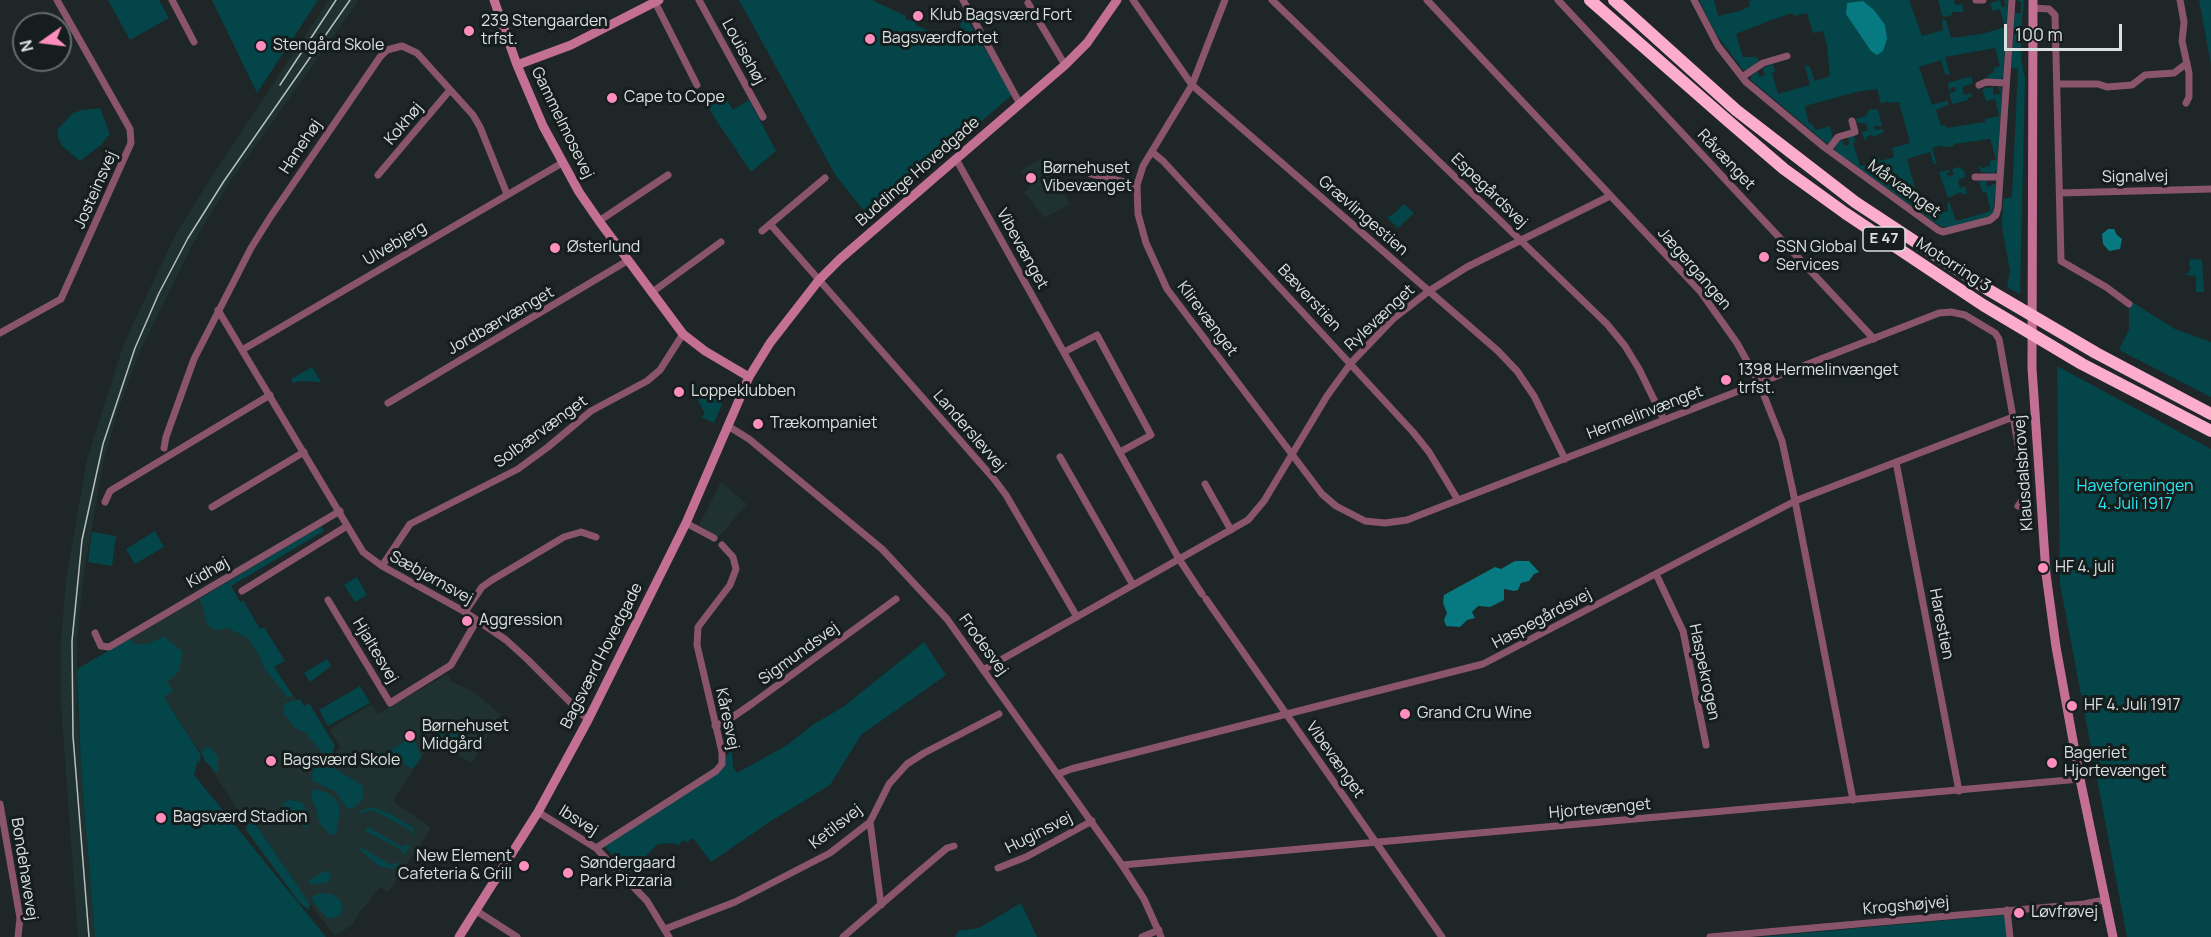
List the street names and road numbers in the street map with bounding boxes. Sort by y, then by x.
street label: Louisehøj [717,16,769,88]
street label: Gammelmosevej [527,64,597,182]
street label: Kokhøj [381,99,427,149]
street label: Buddinge Hovedgade [852,113,984,231]
street label: Hanehøj [276,116,326,178]
street label: Råvænget [1693,126,1759,194]
street label: Josteinsvej [70,148,122,232]
street label: Espegårdsvej [1447,150,1531,232]
street label: Mårvænget [1864,156,1944,222]
street label: Signalvej [2102,167,2168,187]
street label: Grævlingestien [1314,172,1412,260]
street label: Vibevænget [992,206,1052,292]
street label: Ulvebjerg [360,218,430,270]
street label: Jægergangen [1653,224,1735,314]
road number: E 47 [1863,227,1905,251]
street label: Motorring 3 [1912,234,1994,296]
street label: Bæverstien [1273,261,1345,335]
street label: Klirevænget [1173,278,1241,360]
street label: Rylevænget [1341,281,1419,355]
street label: Jordbærvænget [444,283,558,359]
street label: Hermelinvænget [1584,382,1706,444]
street label: Landerslevvej [929,386,1009,476]
street label: Solbærvænget [491,392,591,472]
street label: Klausdalsbrovej [2010,415,2038,531]
street label: Sæbjørnsvej [386,547,476,609]
street label: Kidhøj [183,553,233,593]
street label: Bagsværd Hovedgade [557,580,647,732]
street label: Haspegårdsvej [1489,585,1595,653]
street label: Harestien [1925,587,1957,661]
street label: Frodesvej [954,611,1012,679]
street label: Hjaltesvej [348,615,402,687]
street label: Sigmundsvej [755,619,843,689]
street label: Haspekrogen [1684,622,1724,722]
street label: Kåresvej [711,686,743,752]
street label: Vibevænget [1302,718,1368,802]
street label: Hjortevænget [1548,795,1652,823]
street label: Ketilsvej [806,801,866,853]
street label: Ibsvej [555,802,601,840]
street label: Huginsvej [1002,808,1076,858]
street label: Bondehavevej [6,816,42,922]
street label: Krogshøjvej [1862,893,1950,919]

